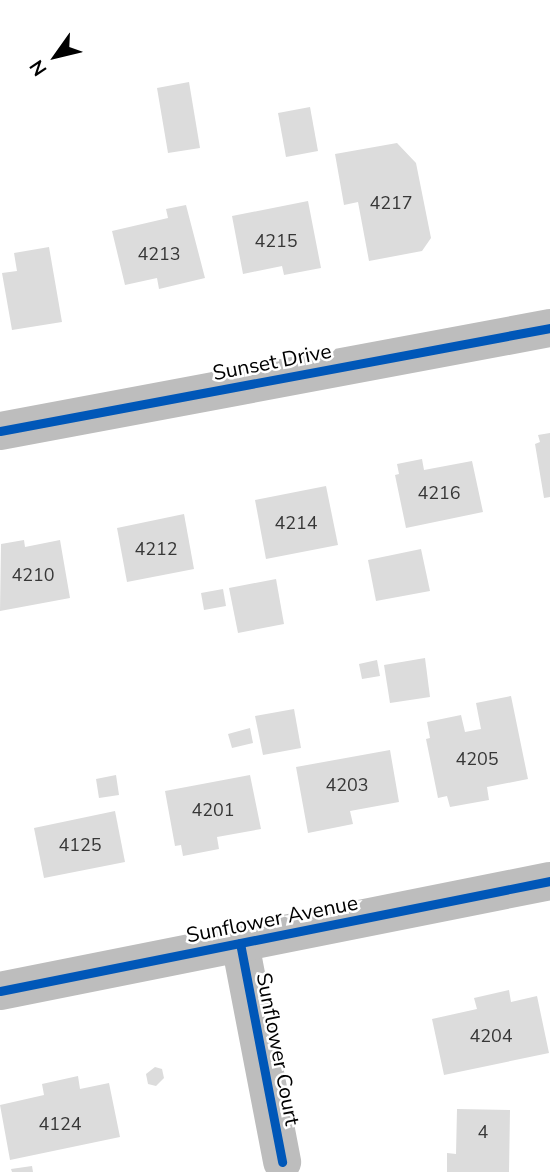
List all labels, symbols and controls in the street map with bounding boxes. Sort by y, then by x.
north arrow [21,21,91,91]
text: N [24,55,53,81]
house number: 4217 [369,192,413,214]
house number: 4215 [254,230,298,252]
house number: 4213 [137,243,181,265]
street label: Sunset Drive [210,338,334,386]
house number: 4216 [417,482,461,504]
house number: 4214 [274,512,318,534]
house number: 4212 [134,538,178,560]
house number: 4210 [11,564,55,586]
house number: 4205 [455,748,499,770]
house number: 4203 [325,774,369,796]
house number: 4201 [191,799,235,821]
house number: 4125 [58,834,102,856]
street label: Sunflower Avenue [184,890,360,948]
street label: Sunflower Court [251,970,305,1128]
house number: 4204 [469,1025,513,1047]
house number: 4124 [38,1113,82,1135]
house number: 4 [478,1121,488,1143]

